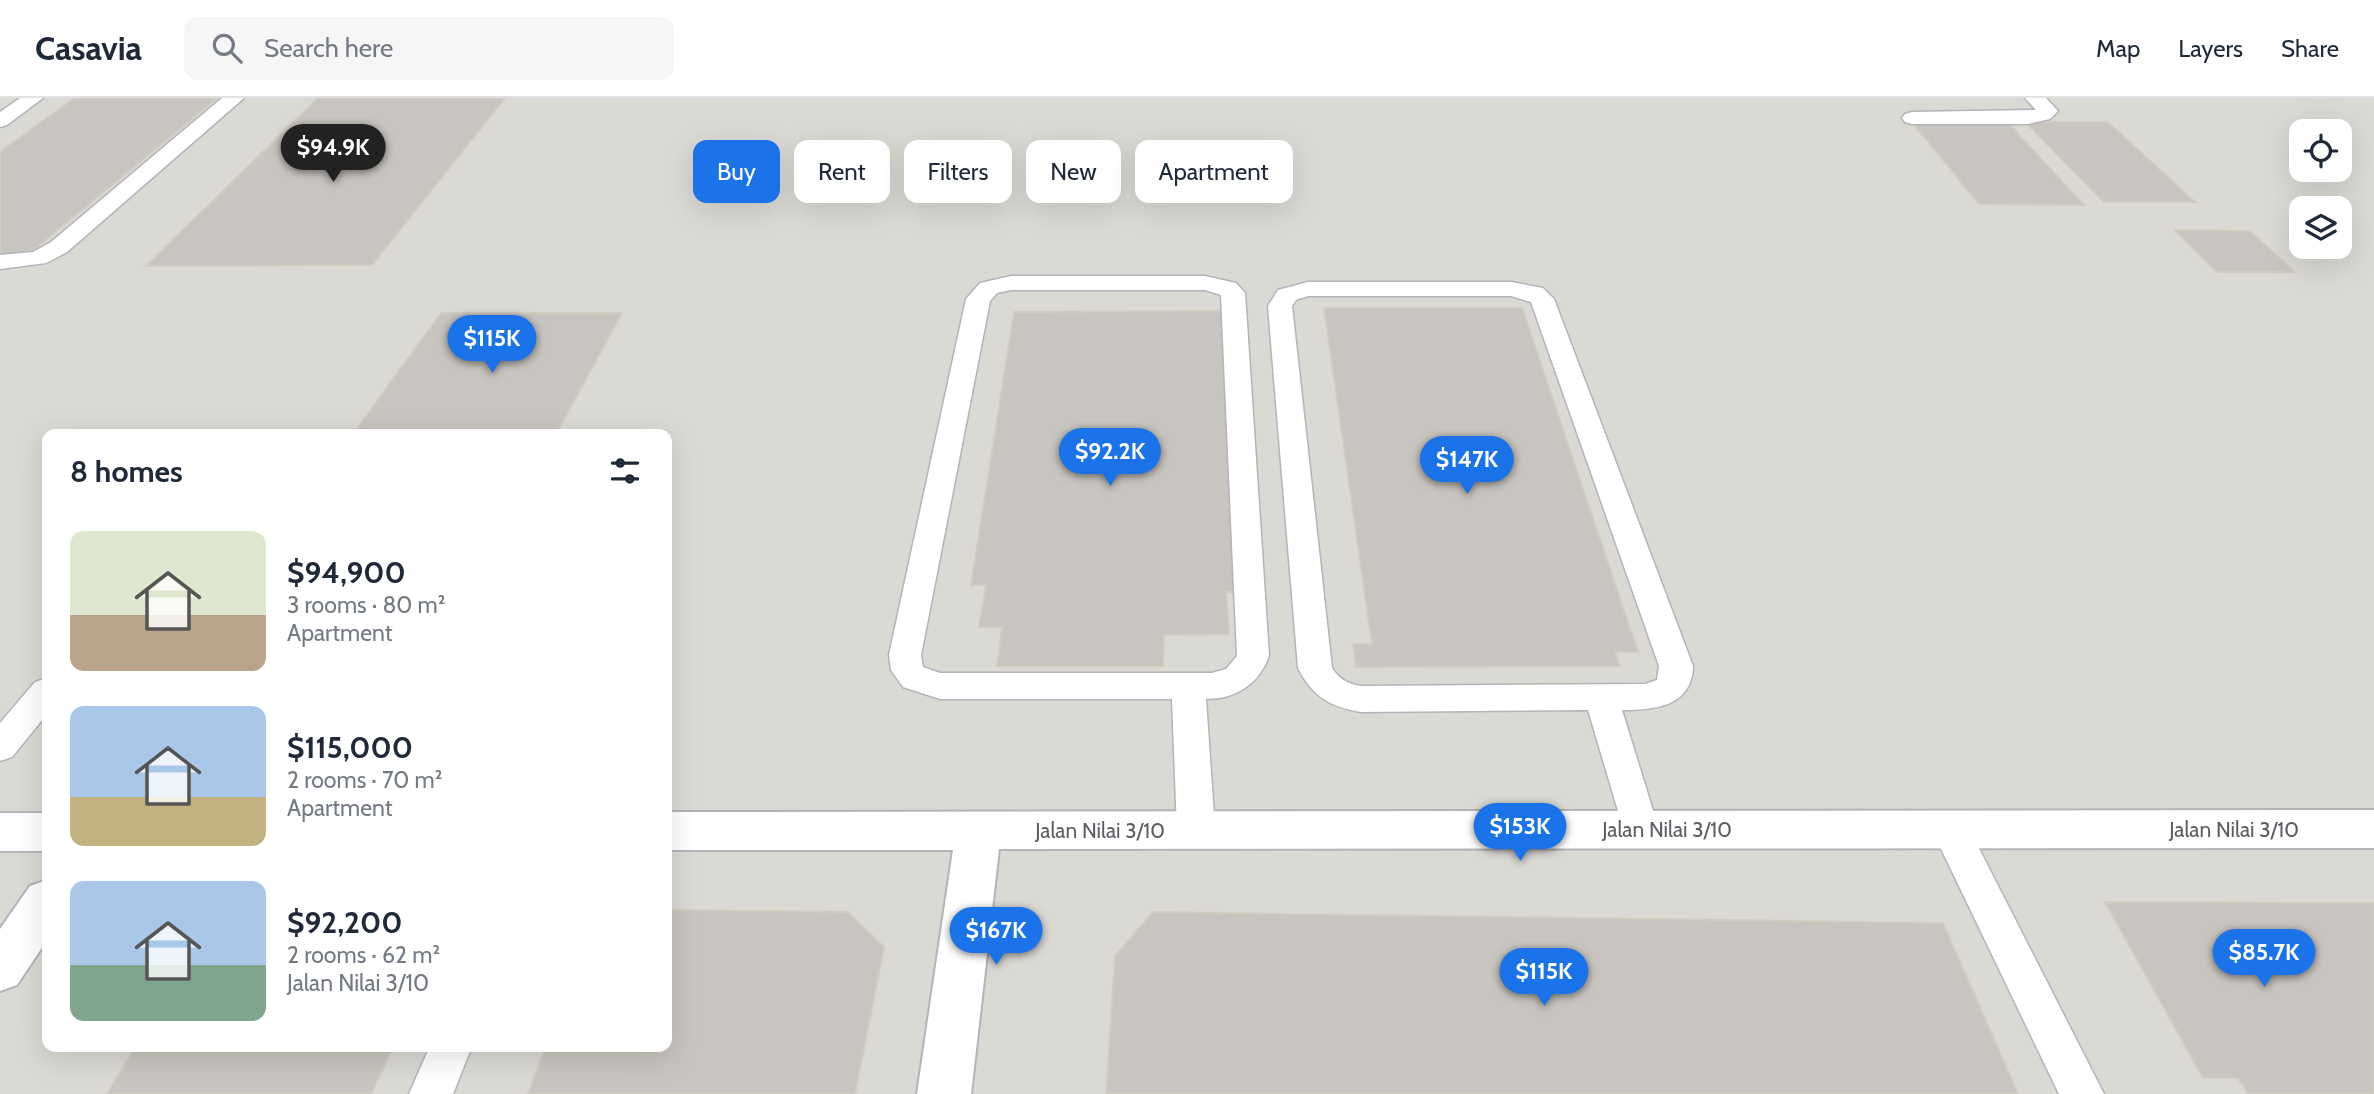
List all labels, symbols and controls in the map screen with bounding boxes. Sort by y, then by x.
search box [184,17,674,80]
text: Casavia [35,28,142,68]
icon: search [208,29,246,67]
text: Search here [264,32,393,64]
text: Map [2096,34,2140,63]
text: Layers [2178,34,2243,63]
text: Share [2281,34,2339,63]
map controls [2289,119,2352,259]
button: locate [2289,119,2352,182]
pin: $94.9K [276,125,390,184]
text: $94.9K [297,133,369,161]
chip: Buy [693,140,780,203]
chip: Rent [794,140,890,203]
chip: Filters [904,140,1012,203]
chip: New [1026,140,1121,203]
chip: Apartment [1135,140,1293,203]
button: layers [2289,196,2352,259]
pin: $115K [443,316,541,375]
text: $115K [463,324,521,352]
pin: $92.2K [1053,428,1167,488]
pin: $147K [1418,436,1516,496]
text: $92.2K [1075,437,1145,465]
text: $147K [1436,445,1498,473]
icon: filters [606,452,644,490]
text: 8 homes [70,453,183,490]
text: $94,900 [287,554,406,591]
icon: home [126,559,210,643]
text: 3 rooms · 80 m² [287,591,445,619]
text: Apartment [287,619,392,647]
text: $115,000 [287,729,413,766]
icon: home [126,734,210,818]
text: 2 rooms · 70 m² [287,766,442,794]
text: Apartment [287,794,392,822]
pin: $153K [1471,804,1569,863]
text: $153K [1490,812,1551,840]
street label: Jalan Nilai 3/10 [1601,817,1732,842]
street label: Jalan Nilai 3/10 [2168,817,2299,842]
street label: Jalan Nilai 3/10 [1034,818,1165,843]
text: $92,200 [287,904,402,941]
pin: $167K [947,908,1045,967]
icon: home [126,909,210,993]
text: $167K [966,916,1026,944]
pin: $85.7K [2207,930,2321,989]
text: $85.7K [2229,938,2299,966]
text: 2 rooms · 62 m² [287,941,440,969]
pin: $115K [1495,948,1593,1008]
text: $115K [1515,957,1573,985]
text: Jalan Nilai 3/10 [287,969,429,997]

